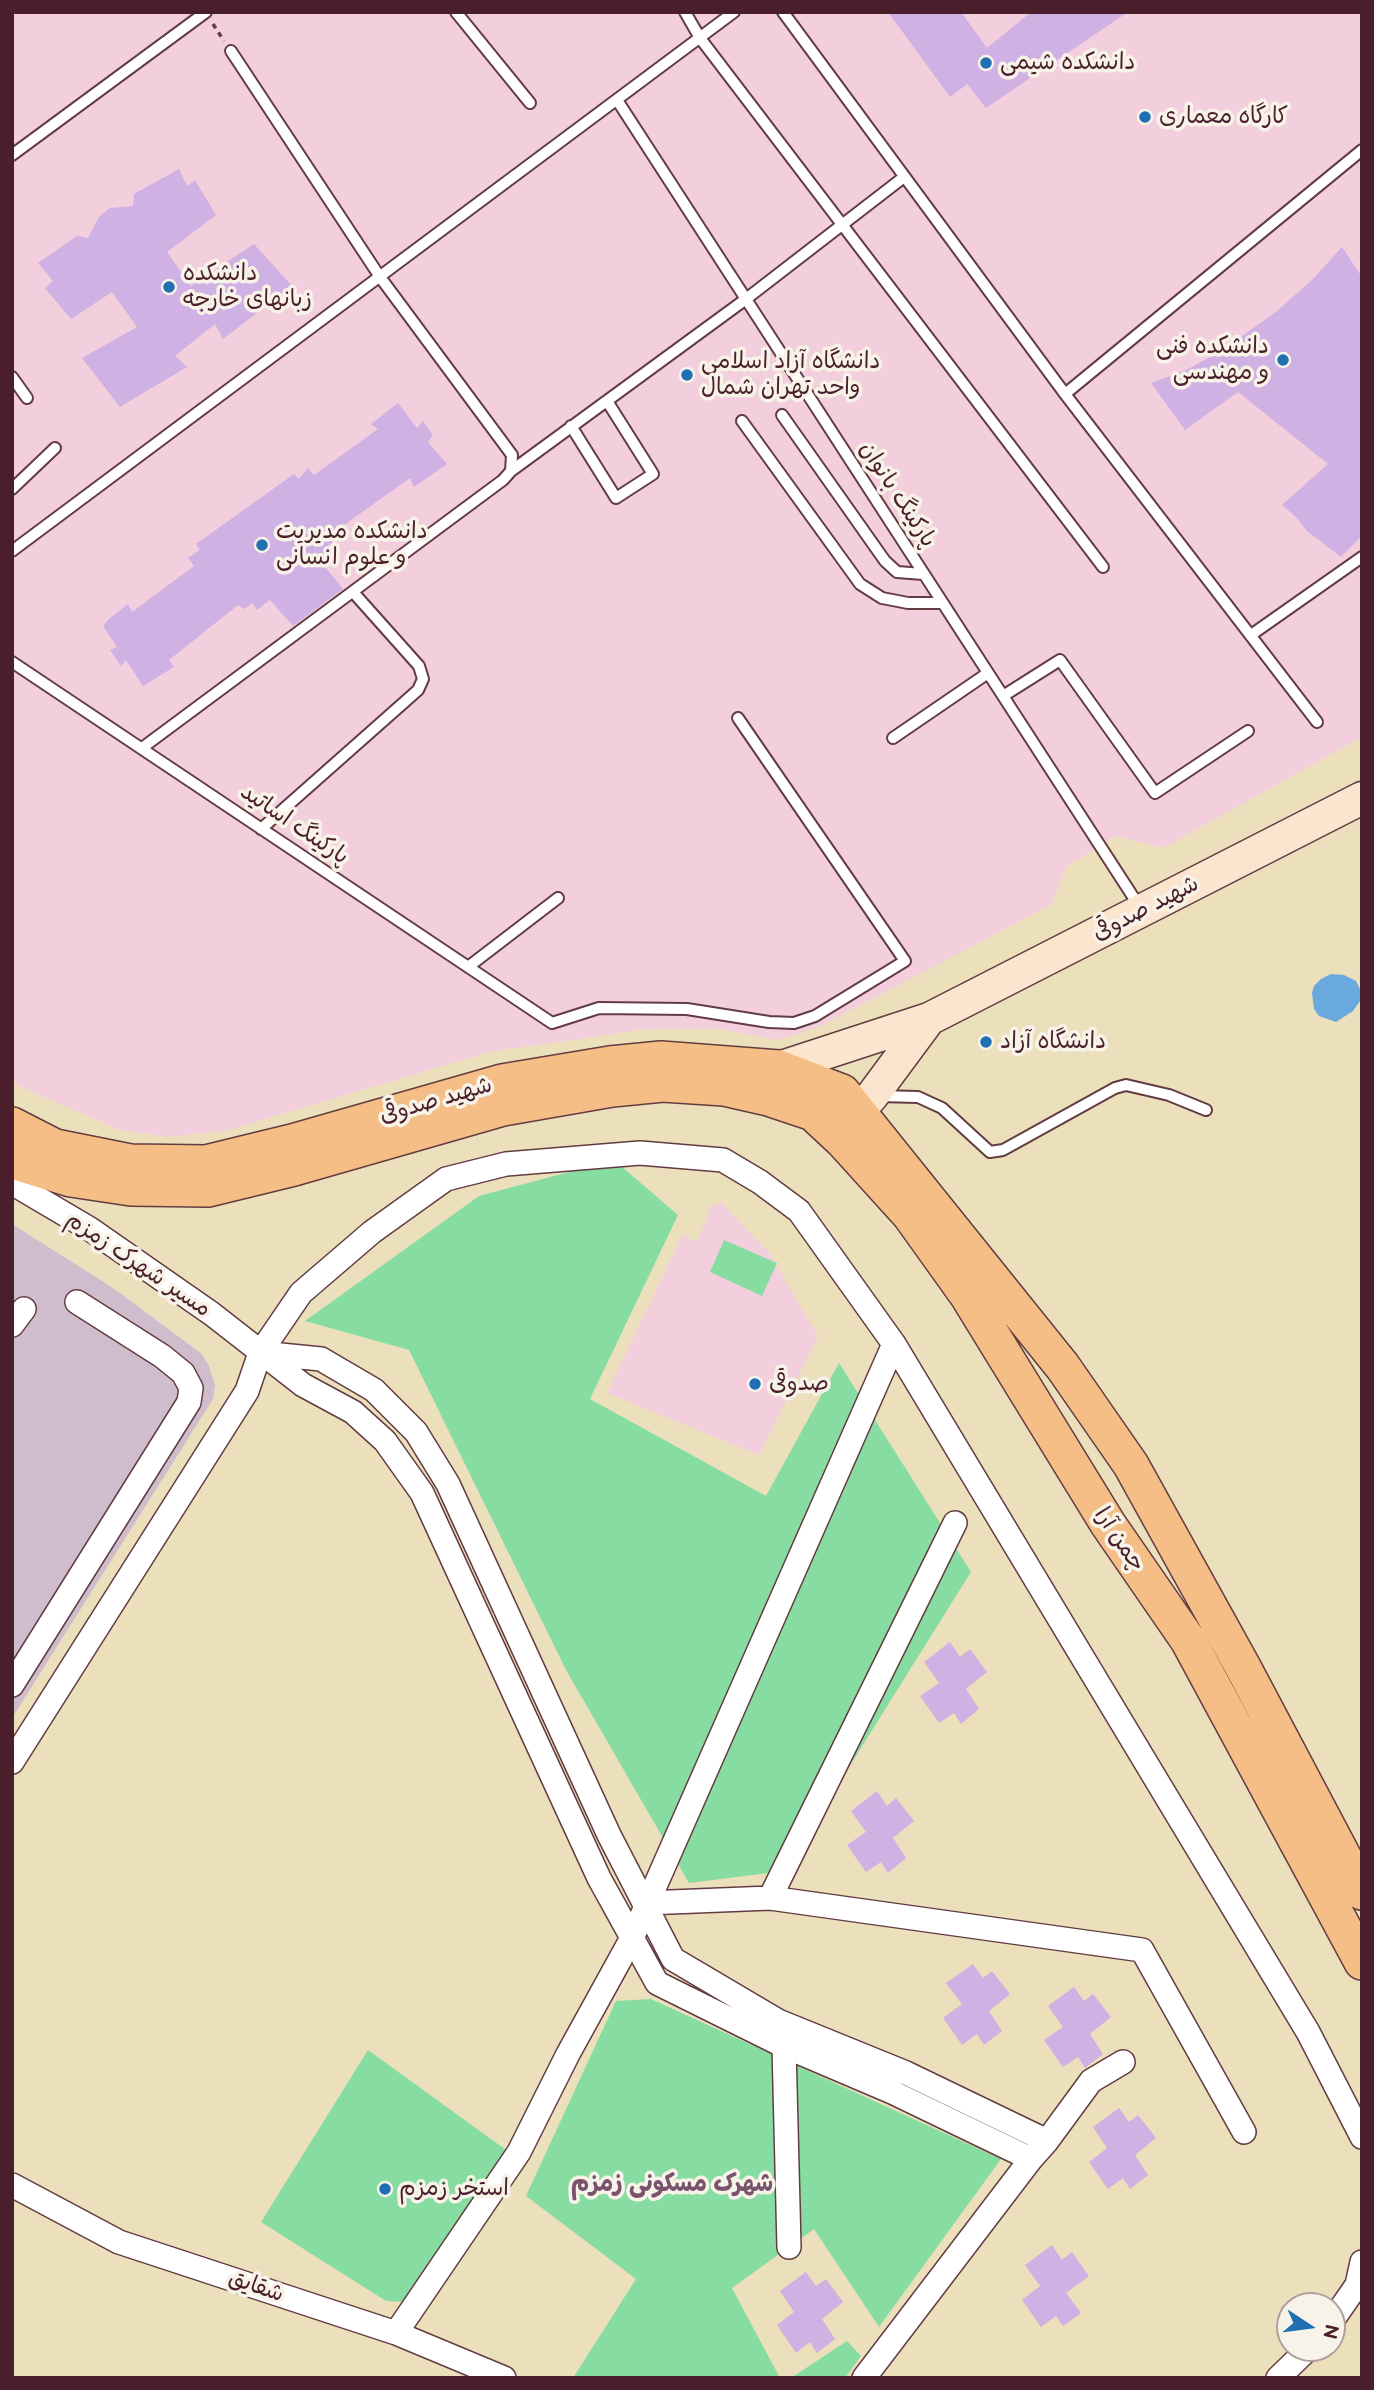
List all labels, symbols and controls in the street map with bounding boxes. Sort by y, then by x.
place label: دانشکده شیمی [1000,49,1135,77]
marker: دانشکده شیمی [978,55,994,71]
place label: کارگاه معماری [1159,103,1288,131]
marker: کارگاه معماری [1137,109,1153,125]
place label: دانشکده زبانهای خارجه [183,260,312,314]
marker: دانشکده زبانهای خارجه [161,279,177,295]
place label: دانشکده فنی و مهندسی [1156,333,1269,387]
place label: دانشگاه آزاد اسلامی واحد تهران شمال [701,348,880,402]
marker: دانشکده فنی و مهندسی [1275,352,1291,368]
marker: دانشگاه آزاد اسلامی واحد تهران شمال [679,367,695,383]
street label: پارکینگ بانوان [853,437,941,553]
place label: دانشکده مدیریت و علوم انسانی [276,518,428,572]
marker: دانشکده مدیریت و علوم انسانی [254,537,270,553]
street label: پارکینگ اساتید [235,779,353,871]
street label: شهید صدوقی [1088,870,1204,948]
place label: دانشگاه آزاد [1000,1028,1106,1056]
marker: دانشگاه آزاد [978,1034,994,1050]
street label: شهید صدوقی [377,1072,495,1130]
street label: مسیر شهرک زمزم [60,1206,216,1324]
place label: صدوقی [769,1370,829,1398]
marker: صدوقی [747,1376,763,1392]
street label: چمن آرا [1088,1503,1150,1577]
district label: شهرک مسکونی زمزم [571,2171,773,2199]
place label: استخر زمزم [399,2175,509,2203]
marker: استخر زمزم [377,2181,393,2197]
street label: شقایق [225,2265,287,2309]
north arrow [1276,2292,1346,2362]
text: N [1317,2322,1343,2341]

